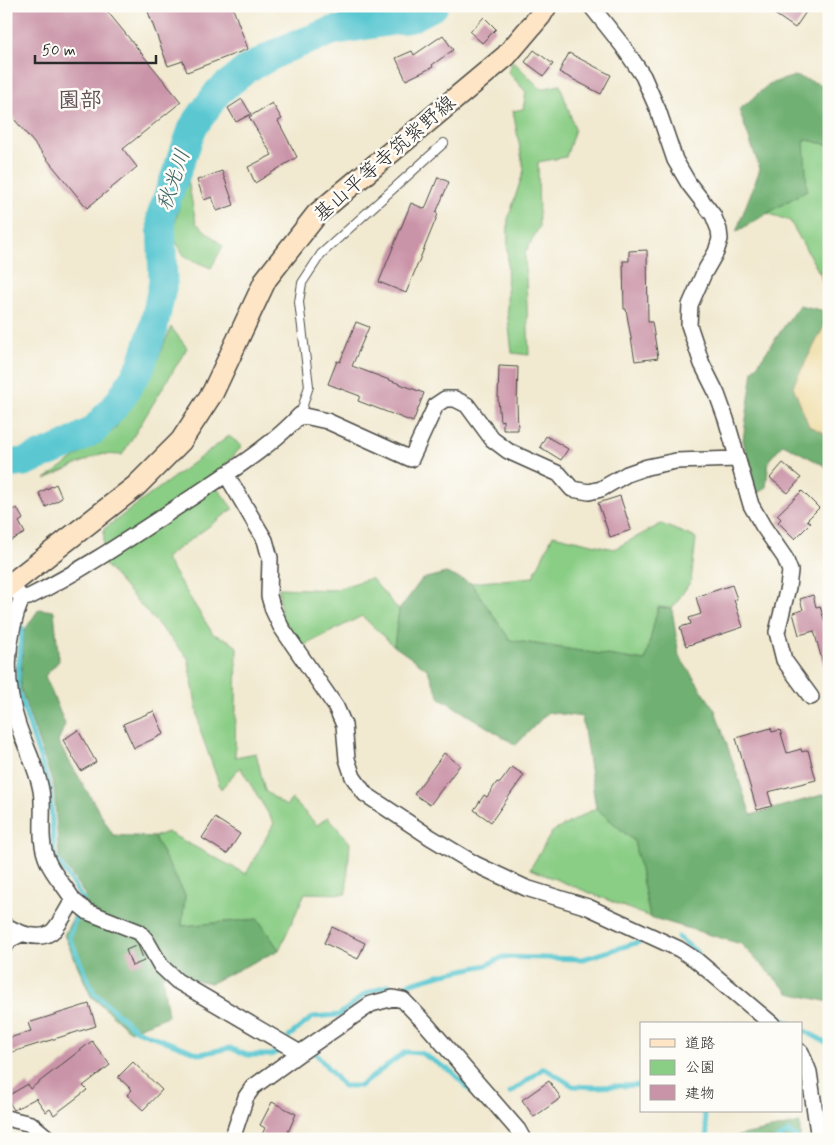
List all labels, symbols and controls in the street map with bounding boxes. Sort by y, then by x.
scale bar [35,32,156,64]
text: 50 m [42,41,76,61]
district label: 園部 [58,87,102,115]
street label: 基山平等寺筑紫野線 [308,90,462,228]
water label: 秋光川 [151,146,197,214]
legend [640,1022,802,1112]
text: 道路 [685,1034,715,1054]
text: 公園 [685,1058,715,1078]
text: 建物 [685,1084,715,1104]

